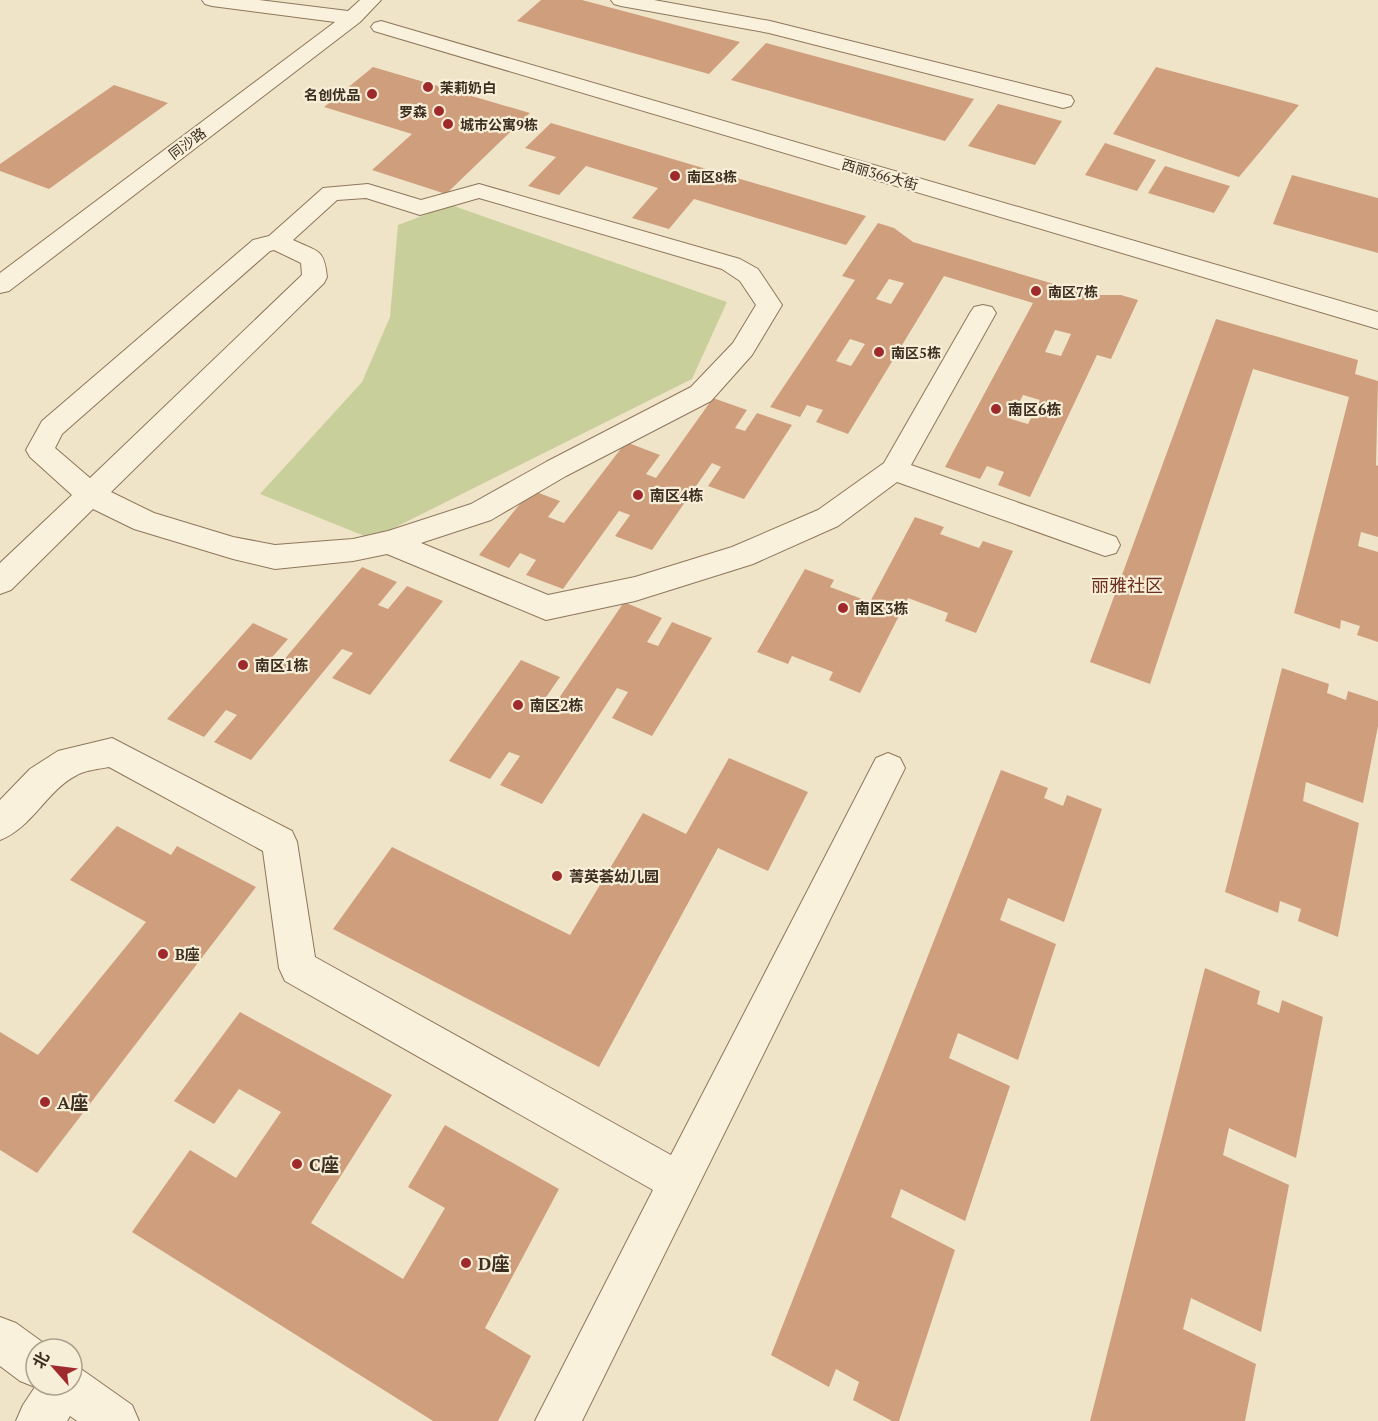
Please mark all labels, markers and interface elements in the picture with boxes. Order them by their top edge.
place label: 茉莉奶白 [440,78,496,97]
marker: 茉莉奶白 [421,80,435,94]
place label: 名创优品 [304,85,360,104]
marker: 名创优品 [365,87,379,101]
place label: 罗森 [399,102,427,121]
marker: 罗森 [432,104,446,118]
place label: 城市公寓9栋 [460,115,538,134]
marker: 城市公寓9栋 [441,117,455,131]
street label: 同沙路 [165,123,209,163]
street label: 西丽366大街 [840,154,920,194]
place label: 南区8栋 [687,167,737,186]
marker: 南区8栋 [668,169,682,183]
place label: 南区7栋 [1048,282,1098,301]
marker: 南区7栋 [1029,284,1043,298]
place label: 南区5栋 [891,343,941,362]
marker: 南区5栋 [872,345,886,359]
place label: 南区6栋 [1008,399,1061,419]
marker: 南区6栋 [989,402,1003,416]
place label: 南区4栋 [650,485,703,505]
marker: 南区4栋 [631,488,645,502]
district label: 丽雅社区 [1091,573,1163,597]
place label: 南区3栋 [855,598,908,618]
marker: 南区3栋 [836,601,850,615]
place label: 南区1栋 [255,655,308,675]
marker: 南区1栋 [236,658,250,672]
place label: 南区2栋 [530,695,583,715]
marker: 南区2栋 [511,698,525,712]
place label: 菁英荟幼儿园 [569,866,659,886]
marker: 菁英荟幼儿园 [550,869,564,883]
place label: B座 [175,944,200,964]
marker: B座 [156,947,170,961]
place label: A座 [57,1090,88,1114]
marker: A座 [38,1095,52,1109]
place label: C座 [309,1152,339,1176]
marker: C座 [290,1157,304,1171]
place label: D座 [478,1251,509,1275]
marker: D座 [459,1256,473,1270]
north arrow [24,1337,84,1397]
text: 北 [27,1348,54,1372]

